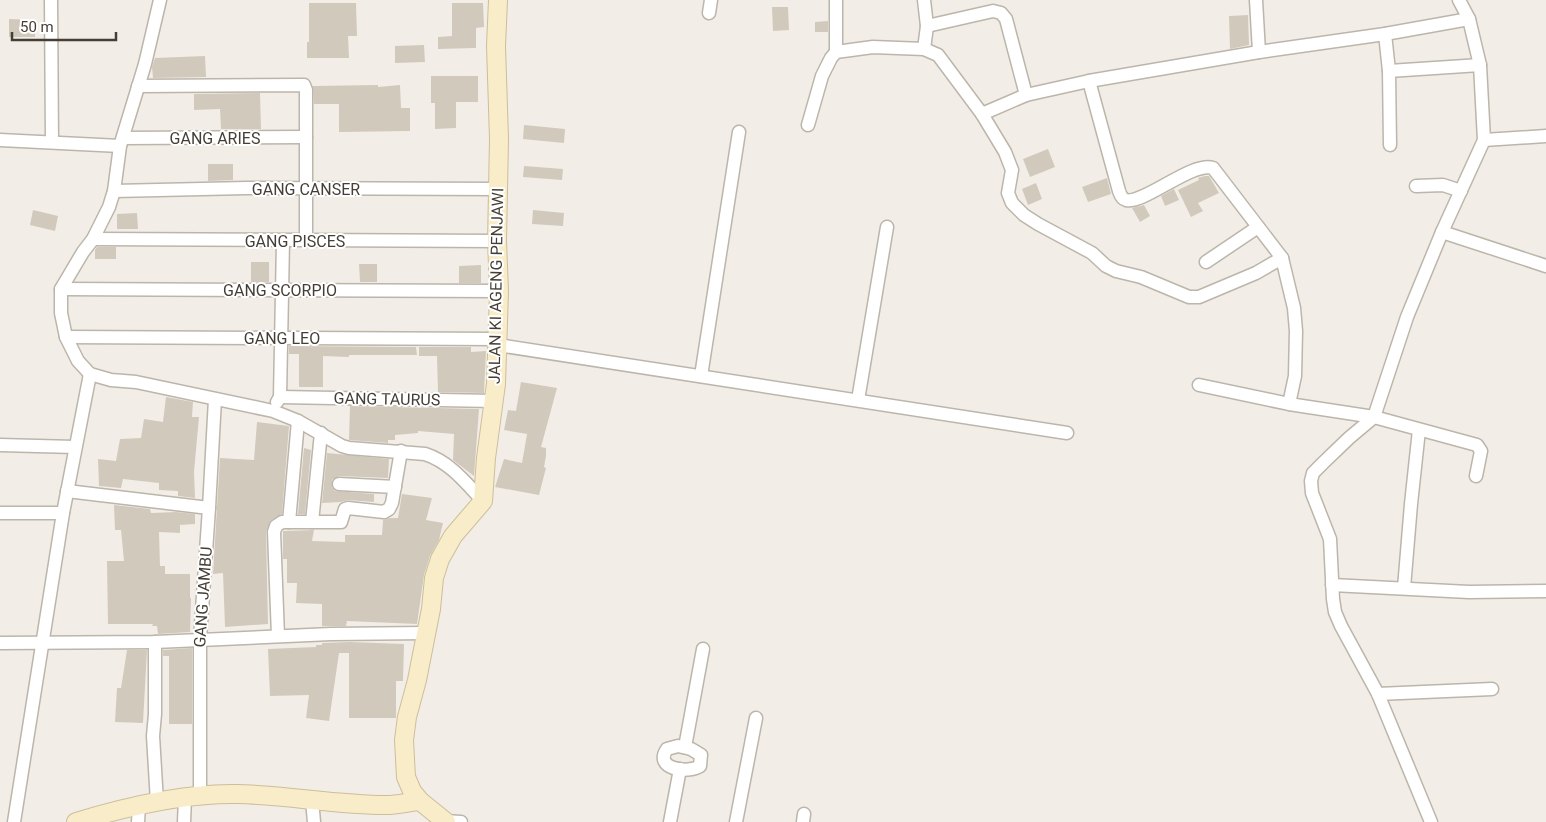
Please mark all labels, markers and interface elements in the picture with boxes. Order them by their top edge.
scale bar [12,10,116,42]
text: 50 m [20,18,54,36]
street label: GANG ARIES [170,129,260,148]
street label: GANG CANSER [252,180,360,199]
street label: JALAN KI AGENG PENJAWI [485,188,507,384]
street label: GANG PISCES [245,232,345,251]
street label: GANG SCORPIO [223,281,337,300]
street label: GANG LEO [244,329,320,348]
street label: GANG TAURUS [334,389,440,409]
street label: GANG JAMBU [190,546,216,648]

